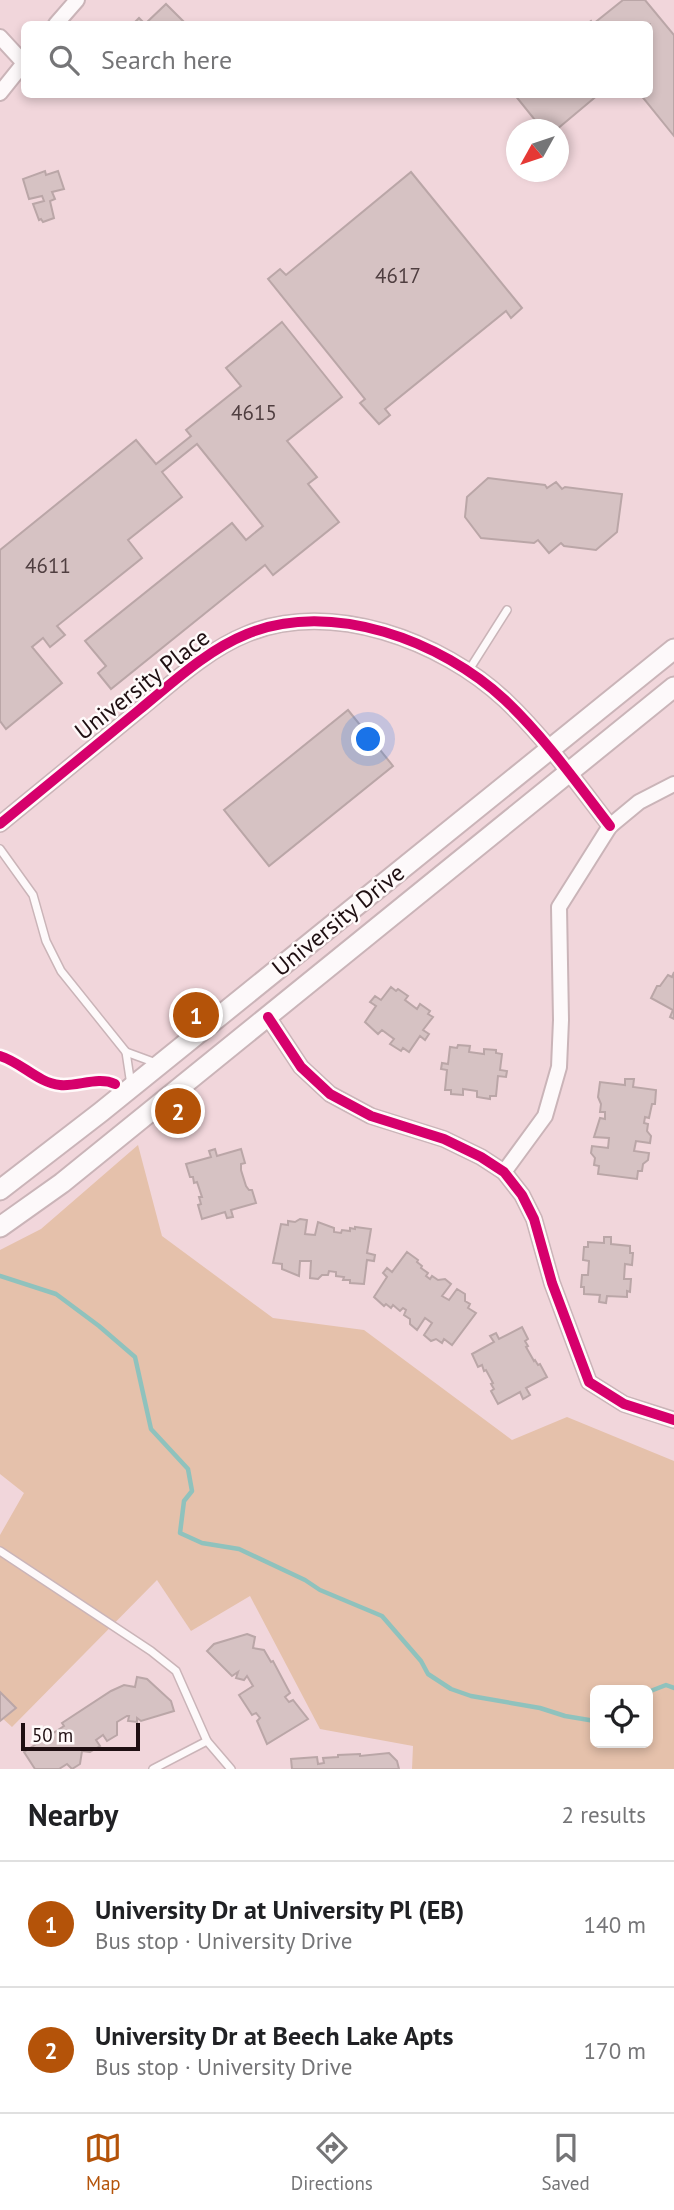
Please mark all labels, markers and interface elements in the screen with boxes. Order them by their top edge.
search box [21,21,653,98]
icon: search [45,41,83,79]
text: Search here [101,43,232,76]
north arrow [506,119,569,182]
house number: 4617 [375,262,421,289]
house number: 4615 [231,399,277,426]
house number: 4611 [25,552,71,579]
street label: University Place [68,622,216,746]
your location [351,722,385,756]
street label: University Drive [265,857,411,983]
pin: 1 [173,989,219,1041]
pin: 2 [155,1085,201,1137]
map controls [590,1685,653,1748]
button: locate [590,1685,653,1748]
scale bar [21,1720,140,1752]
text: 50 m [32,1723,73,1747]
text: Nearby [28,1795,118,1834]
text: 2 results [562,1800,646,1829]
text: University Dr at University Pl (EB) [95,1893,464,1926]
text: 1 [44,1910,58,1939]
text: 140 m [584,1910,646,1939]
text: Bus stop · University Drive [95,1926,352,1955]
text: University Dr at Beech Lake Apts [95,2019,453,2052]
text: 2 [44,2036,58,2065]
text: 170 m [584,2036,646,2065]
text: Bus stop · University Drive [95,2052,352,2081]
tab: Map [84,2129,122,2195]
tab: Directions [291,2129,373,2195]
tab: Saved [541,2129,590,2195]

